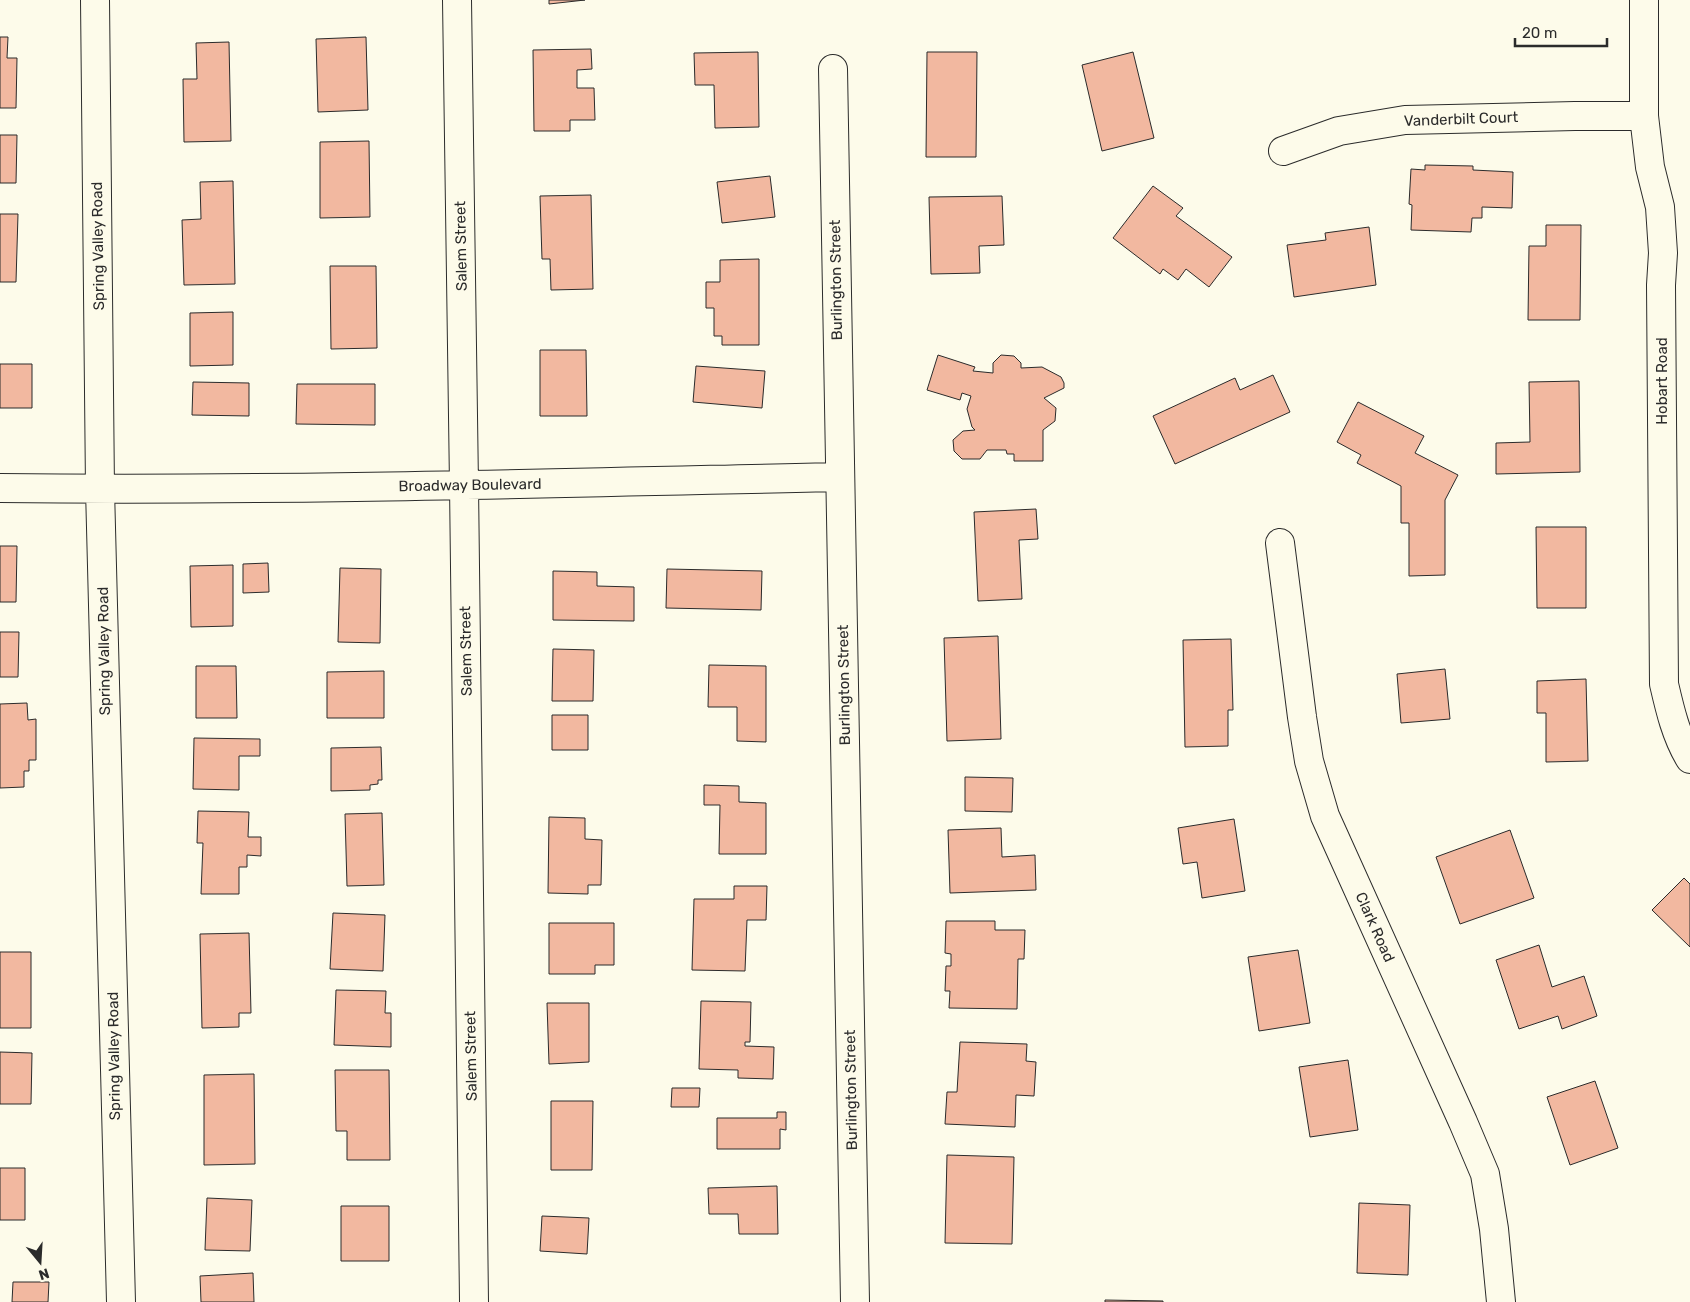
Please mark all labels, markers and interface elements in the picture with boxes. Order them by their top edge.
scale bar [1515,15,1608,47]
text: 20 m [1522,24,1557,42]
street label: Vanderbilt Court [1404,108,1519,130]
street label: Spring Valley Road [88,182,108,310]
street label: Salem Street [451,201,471,291]
street label: Burlington Street [826,219,846,340]
street label: Hobart Road [1653,337,1671,425]
street label: Broadway Boulevard [398,475,542,495]
street label: Spring Valley Road [94,587,114,715]
street label: Salem Street [456,606,476,696]
street label: Burlington Street [834,624,854,745]
street label: Clark Road [1352,889,1398,965]
street label: Spring Valley Road [104,992,124,1120]
street label: Salem Street [461,1011,481,1101]
street label: Burlington Street [841,1029,861,1150]
north arrow [15,1237,65,1287]
text: N [36,1264,51,1284]

